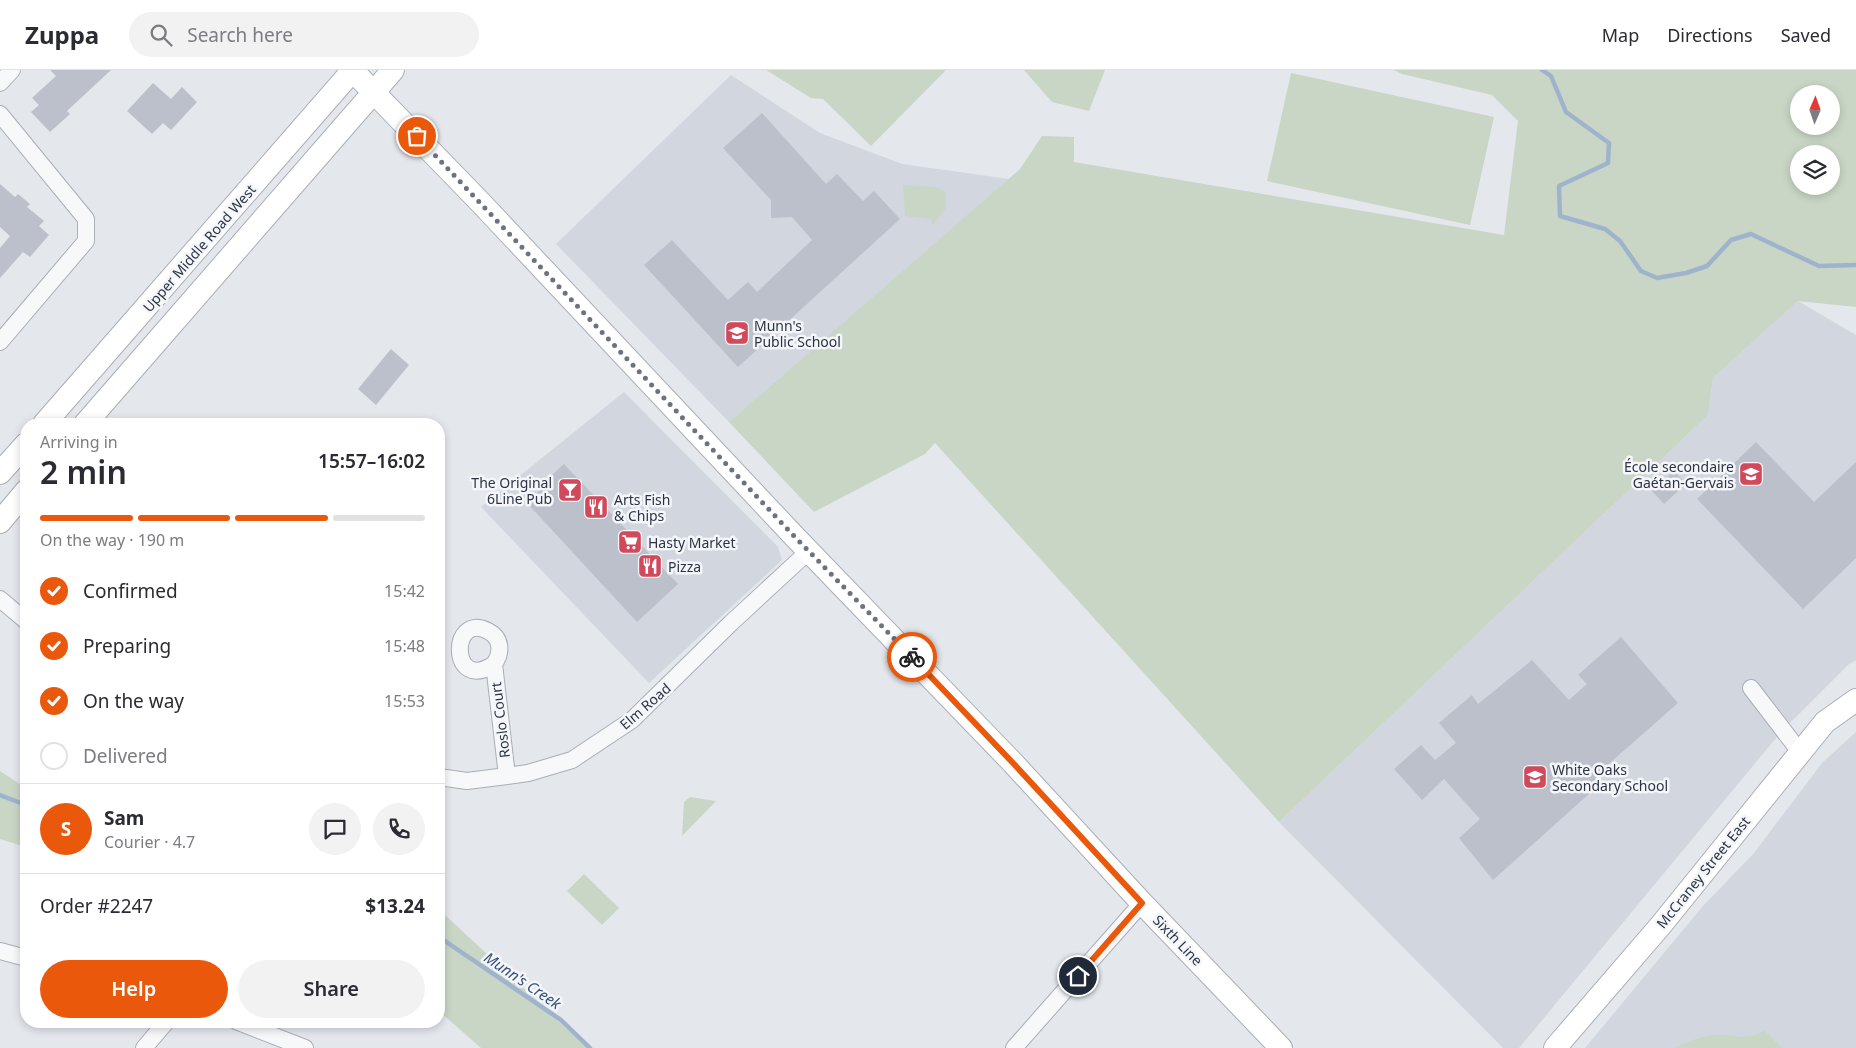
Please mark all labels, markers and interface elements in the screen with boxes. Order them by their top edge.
search box [129,12,479,57]
text: Zuppa [25,18,99,51]
icon: search [147,21,175,49]
text: Search here [187,22,293,48]
text: Map [1602,23,1639,47]
text: Directions [1667,23,1753,47]
text: Saved [1781,23,1831,47]
north arrow [1790,85,1840,135]
map controls [1790,85,1840,195]
pin [396,115,438,157]
icon: bag [403,122,431,150]
button: layers [1790,145,1840,195]
street label: Upper Middle Road West [138,180,260,316]
place label: Munn's Public School [754,316,841,351]
school or university icon: Munn's Public School [724,320,750,346]
text: Arriving in [40,431,118,453]
text: 15:57–16:02 [318,448,425,474]
text: 2 min [40,450,127,493]
place label: École secondaire Gaétan-Gervais [1624,457,1734,492]
school or university icon: École secondaire Gaétan-Gervais [1738,461,1764,487]
place label: The Original 6Line Pub [471,473,552,508]
bar icon: The Original 6Line Pub [557,477,583,503]
place label: Arts Fish & Chips [614,490,670,525]
restaurant icon: Arts Fish & Chips [583,494,609,520]
text: On the way · 190 m [40,529,184,551]
supermarket icon: Hasty Market [617,529,643,555]
place label: Hasty Market [648,533,736,552]
restaurant icon: Pizza [637,553,663,579]
place label: Pizza [668,557,701,576]
icon: check [40,577,68,605]
text: Confirmed [83,578,178,604]
text: 15:42 [384,580,425,602]
icon: check [40,632,68,660]
courier [887,632,937,682]
text: Preparing [83,633,171,659]
text: 15:48 [384,635,425,657]
icon: bike [898,643,926,671]
street label: Elm Road [615,679,675,733]
street label: Roslo Court [486,681,514,759]
icon: check [40,687,68,715]
text: On the way [83,688,184,714]
text: 15:53 [384,690,425,712]
text: Delivered [83,743,168,769]
place label: White Oaks Secondary School [1552,760,1668,795]
school or university icon: White Oaks Secondary School [1522,764,1548,790]
button: chat [309,803,361,855]
button: phone [373,803,425,855]
text: Sam [104,805,144,831]
street label: McCraney Street East [1652,812,1754,932]
text: S [61,816,71,842]
text: Courier · 4.7 [104,831,195,853]
text: Order #2247 [40,893,153,919]
text: $13.24 [365,893,425,919]
street label: Sixth Line [1149,911,1207,970]
water label: Munn's Creek [481,947,566,1013]
pin [1057,955,1099,997]
button: Help [40,960,228,1018]
button: Share [238,960,425,1018]
icon: home [1064,962,1092,990]

